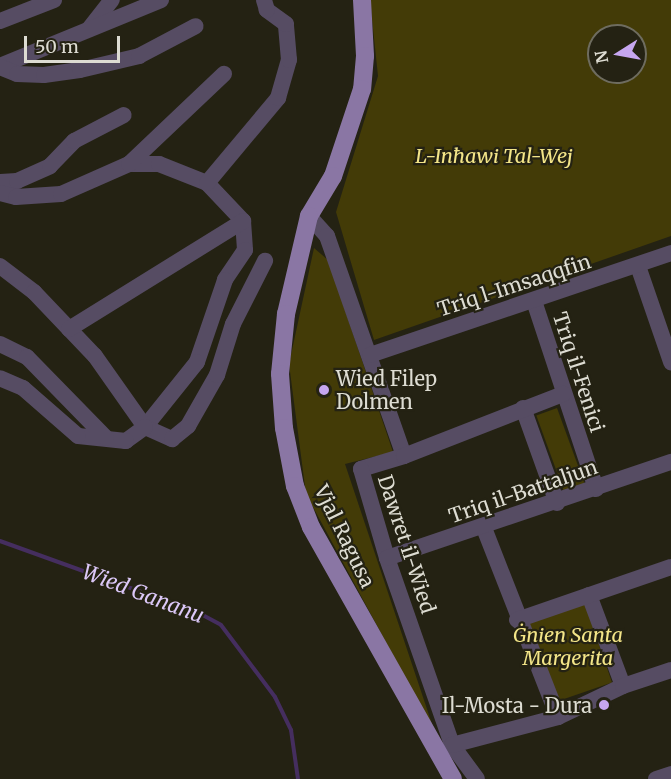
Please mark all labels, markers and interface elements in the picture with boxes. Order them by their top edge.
scale bar [27,24,123,62]
north arrow [587,24,647,84]
text: 50 m [35,35,79,58]
text: N [590,49,612,65]
park label: L-Inħawi Tal-Wej [415,143,573,167]
street label: Triq l-Imsaqqfin [434,249,594,321]
street label: Triq il-Fenici [548,309,610,435]
place label: Wied Filep Dolmen [336,366,437,413]
marker: Wied Filep Dolmen [317,383,331,397]
street label: Triq il-Battaljun [446,454,600,528]
street label: Dawret il-Wied [373,472,441,616]
street label: Vjal Ragusa [310,481,380,591]
water label: Wied Gananu [78,559,208,629]
park label: Ġnien Santa Margerita [513,622,623,669]
place label: Il-Mosta - Dura [442,693,592,717]
marker: Il-Mosta - Dura [597,698,611,712]

